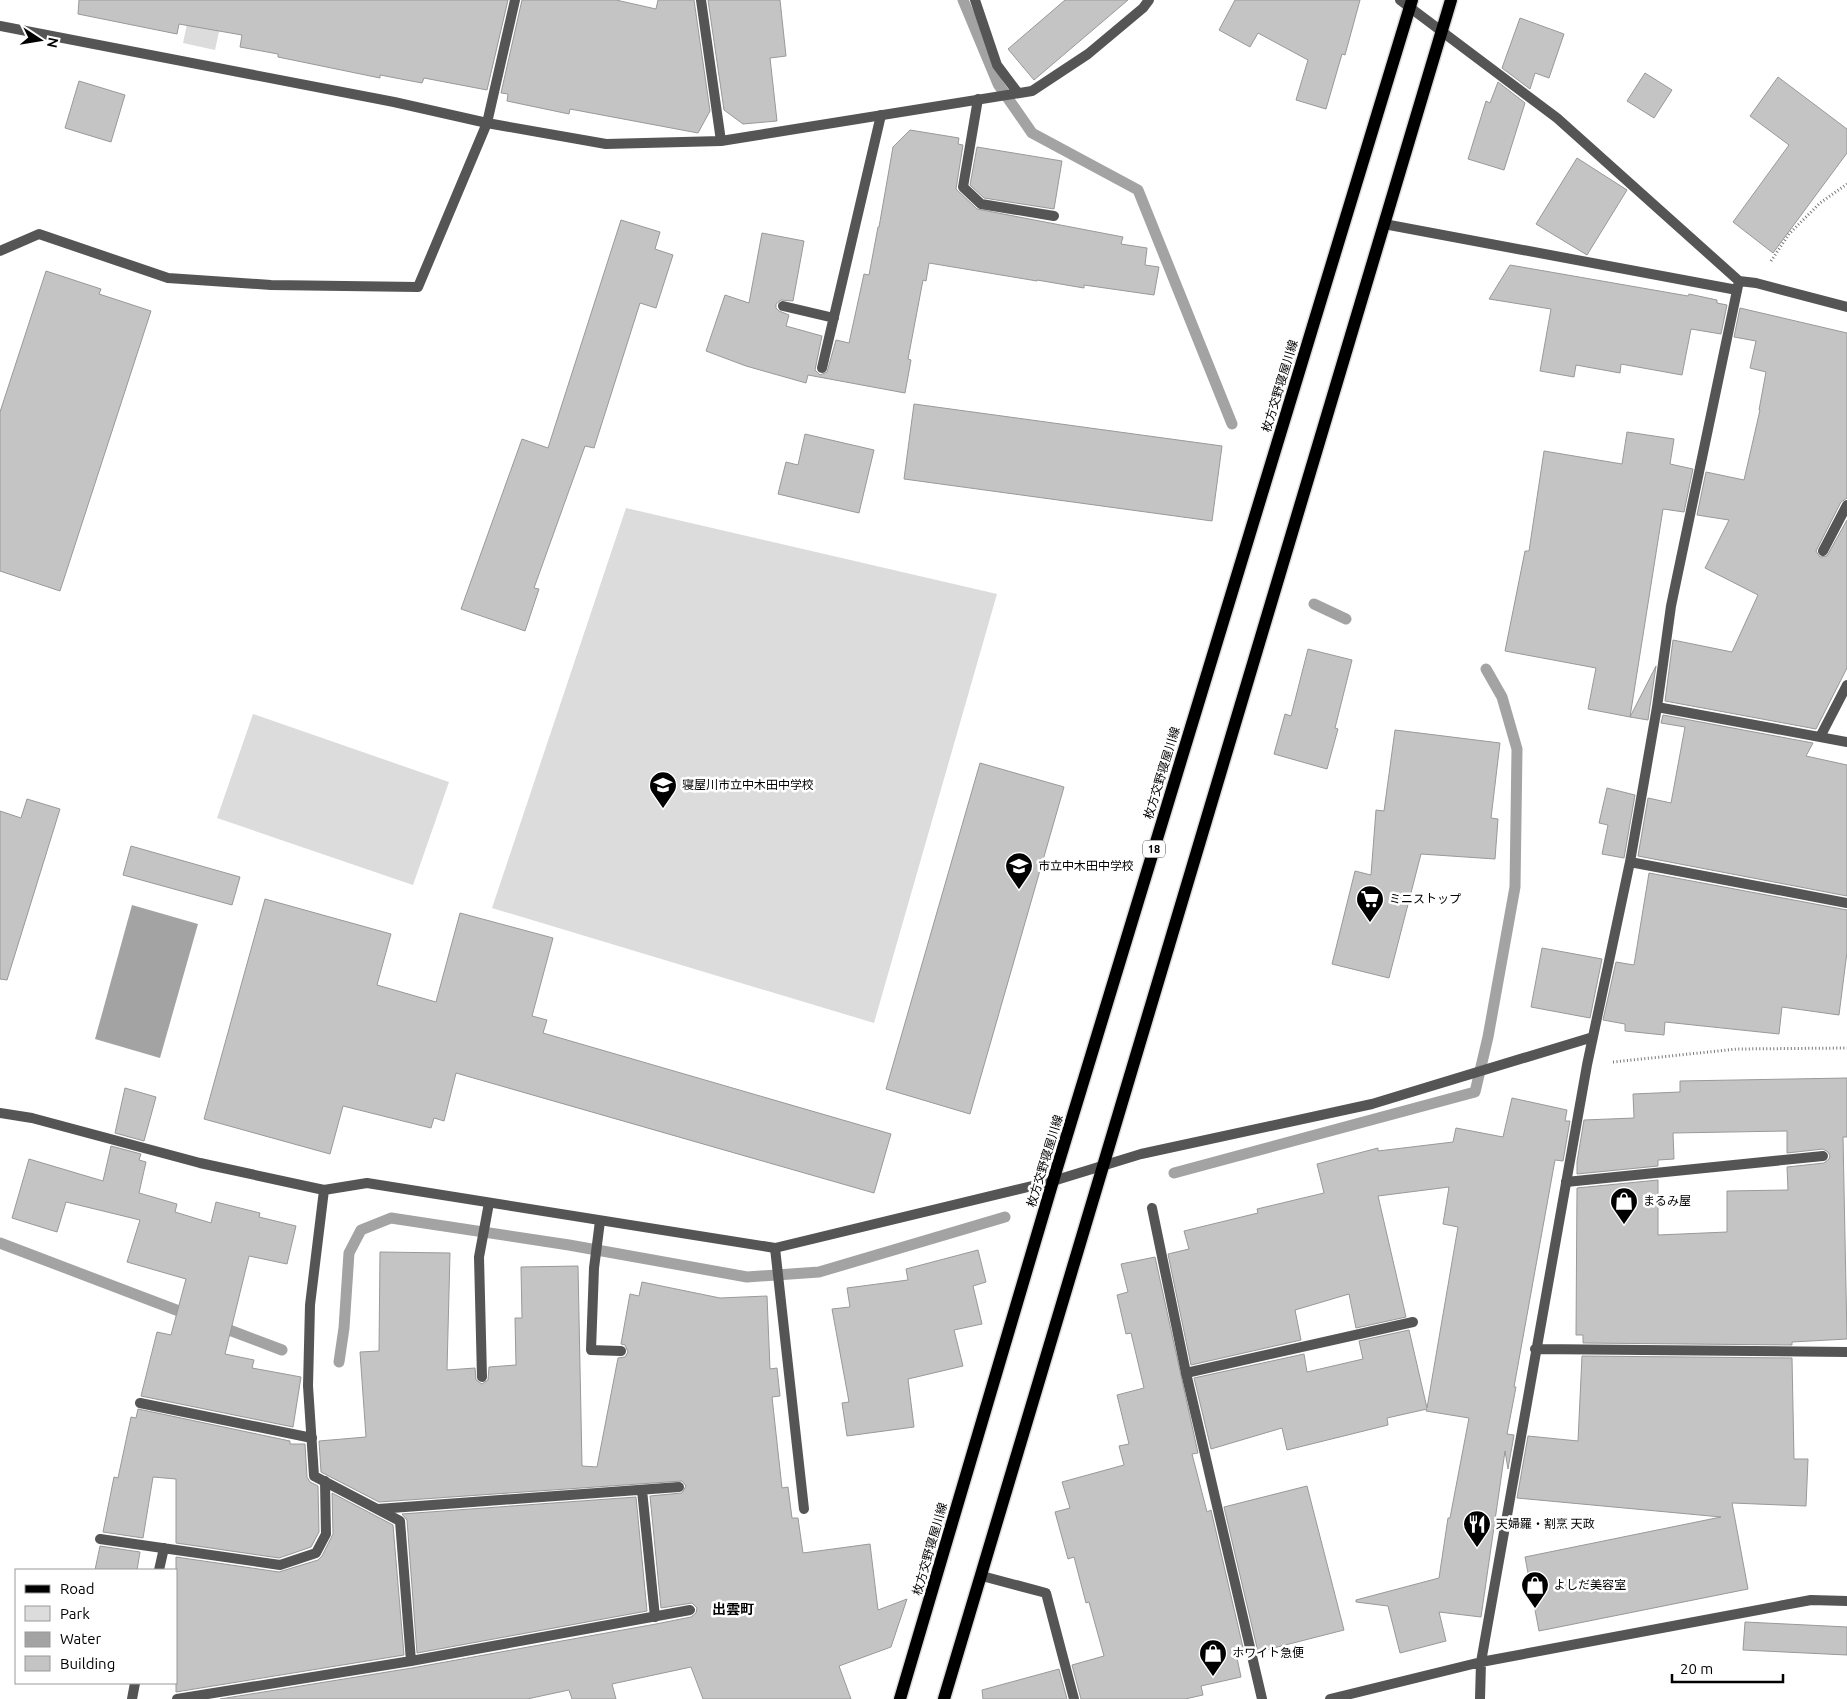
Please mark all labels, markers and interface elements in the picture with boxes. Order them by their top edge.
north arrow [15,15,65,65]
text: N [44,36,62,49]
street label: 枚方交野寝屋川線 [1259,338,1300,434]
street label: 枚方交野寝屋川線 [1141,725,1182,821]
school or university icon: 寝屋川市立中木田中学校 [648,770,678,809]
place label: 寝屋川市立中木田中学校 [682,778,814,791]
road number: 18 [1143,841,1165,858]
school or university icon: 市立中木田中学校 [1004,851,1034,890]
place label: 市立中木田中学校 [1038,859,1134,872]
supermarket icon: ミニストップ [1355,884,1385,923]
place label: ミニストップ [1389,892,1461,905]
street label: 枚方交野寝屋川線 [1024,1113,1065,1209]
shop icon: まるみ屋 [1609,1186,1639,1225]
place label: まるみ屋 [1643,1194,1691,1207]
street label: 枚方交野寝屋川線 [910,1501,949,1597]
restaurant icon: 天婦羅・割烹 天政 [1462,1509,1492,1548]
place label: 天婦羅・割烹 天政 [1496,1517,1595,1530]
legend [15,1569,178,1684]
shop icon: よしだ美容室 [1520,1570,1550,1609]
place label: よしだ美容室 [1554,1578,1626,1591]
text: Road [60,1580,95,1597]
district label: 出雲町 [712,1601,754,1617]
text: Park [60,1605,90,1622]
text: Water [60,1630,101,1647]
shop icon: ホワイト急便 [1198,1638,1228,1677]
place label: ホワイト急便 [1232,1646,1304,1659]
scale bar [1672,1652,1783,1684]
text: Building [60,1655,115,1672]
text: 20 m [1680,1660,1713,1677]

